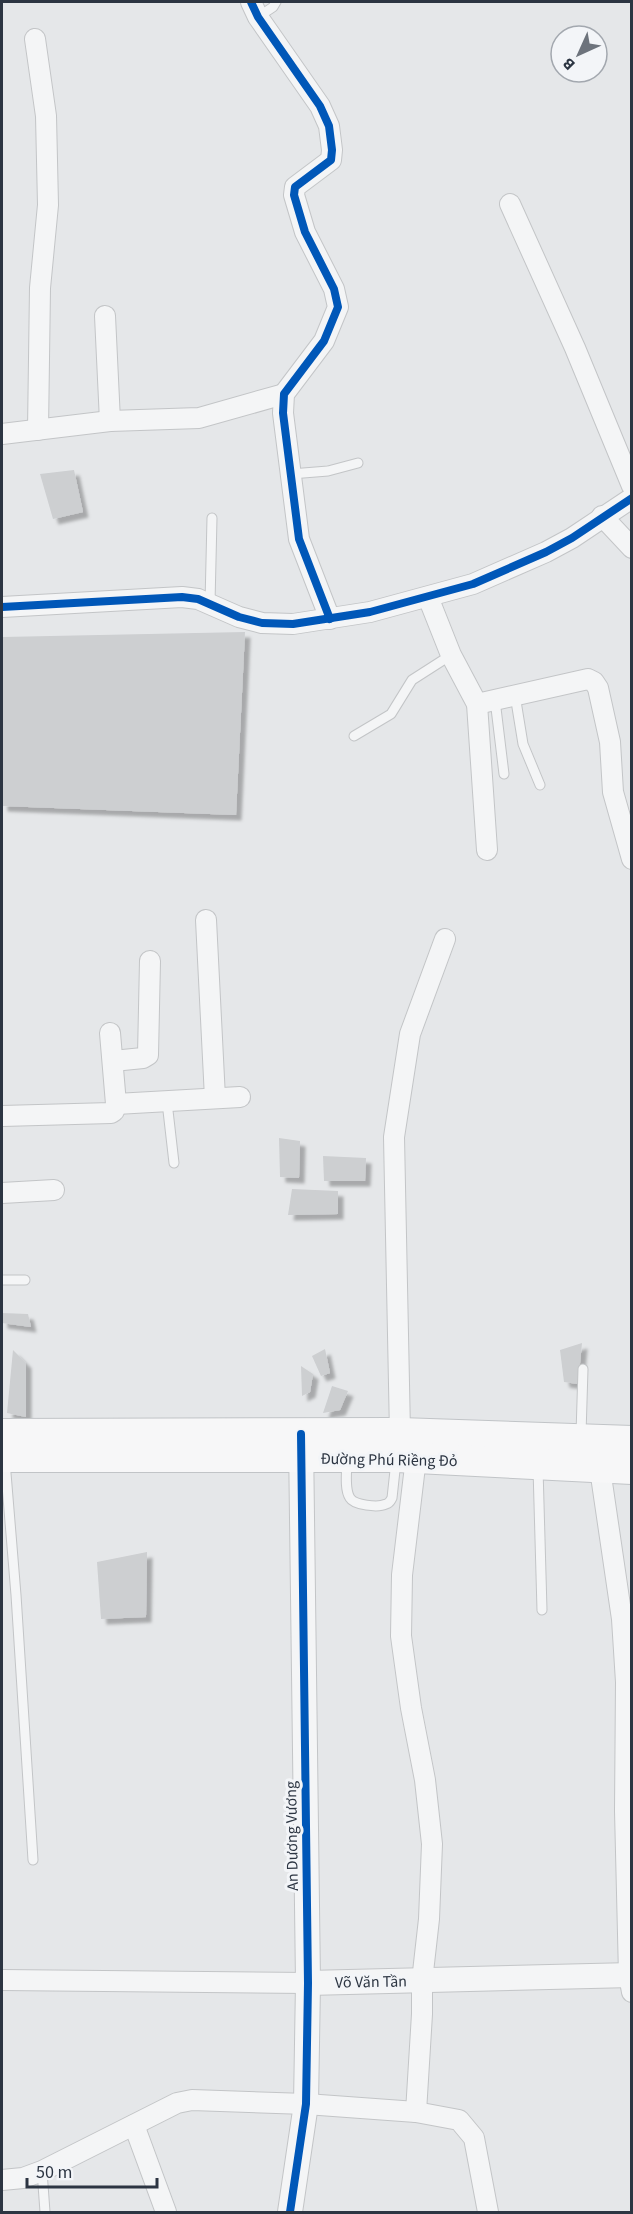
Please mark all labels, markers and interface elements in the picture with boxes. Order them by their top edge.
north arrow [549,24,609,84]
text: B [558,52,580,75]
street label: Đường Phú Riềng Đỏ [320,1448,458,1472]
street label: An Dương Vương [280,1781,304,1891]
street label: Võ Văn Tần [335,1970,407,1994]
scale bar [27,2151,158,2189]
text: 50 m [36,2160,72,2185]

